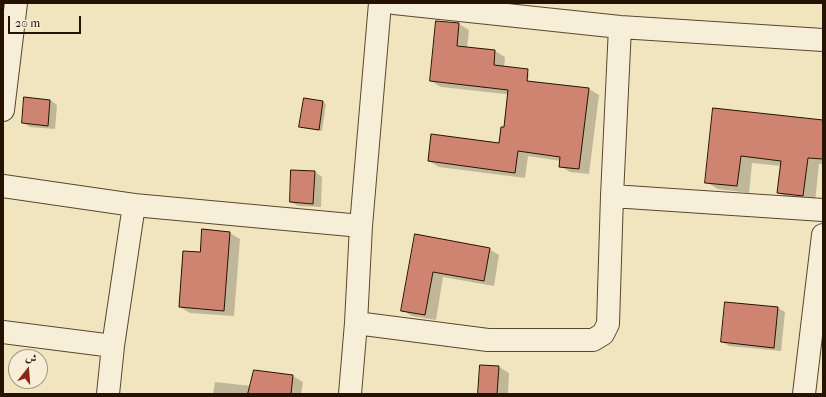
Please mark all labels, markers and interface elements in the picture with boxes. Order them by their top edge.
scale bar [10,8,83,34]
text: 20 m [15,16,40,30]
north arrow [8,349,48,389]
text: ش [24,350,38,366]

